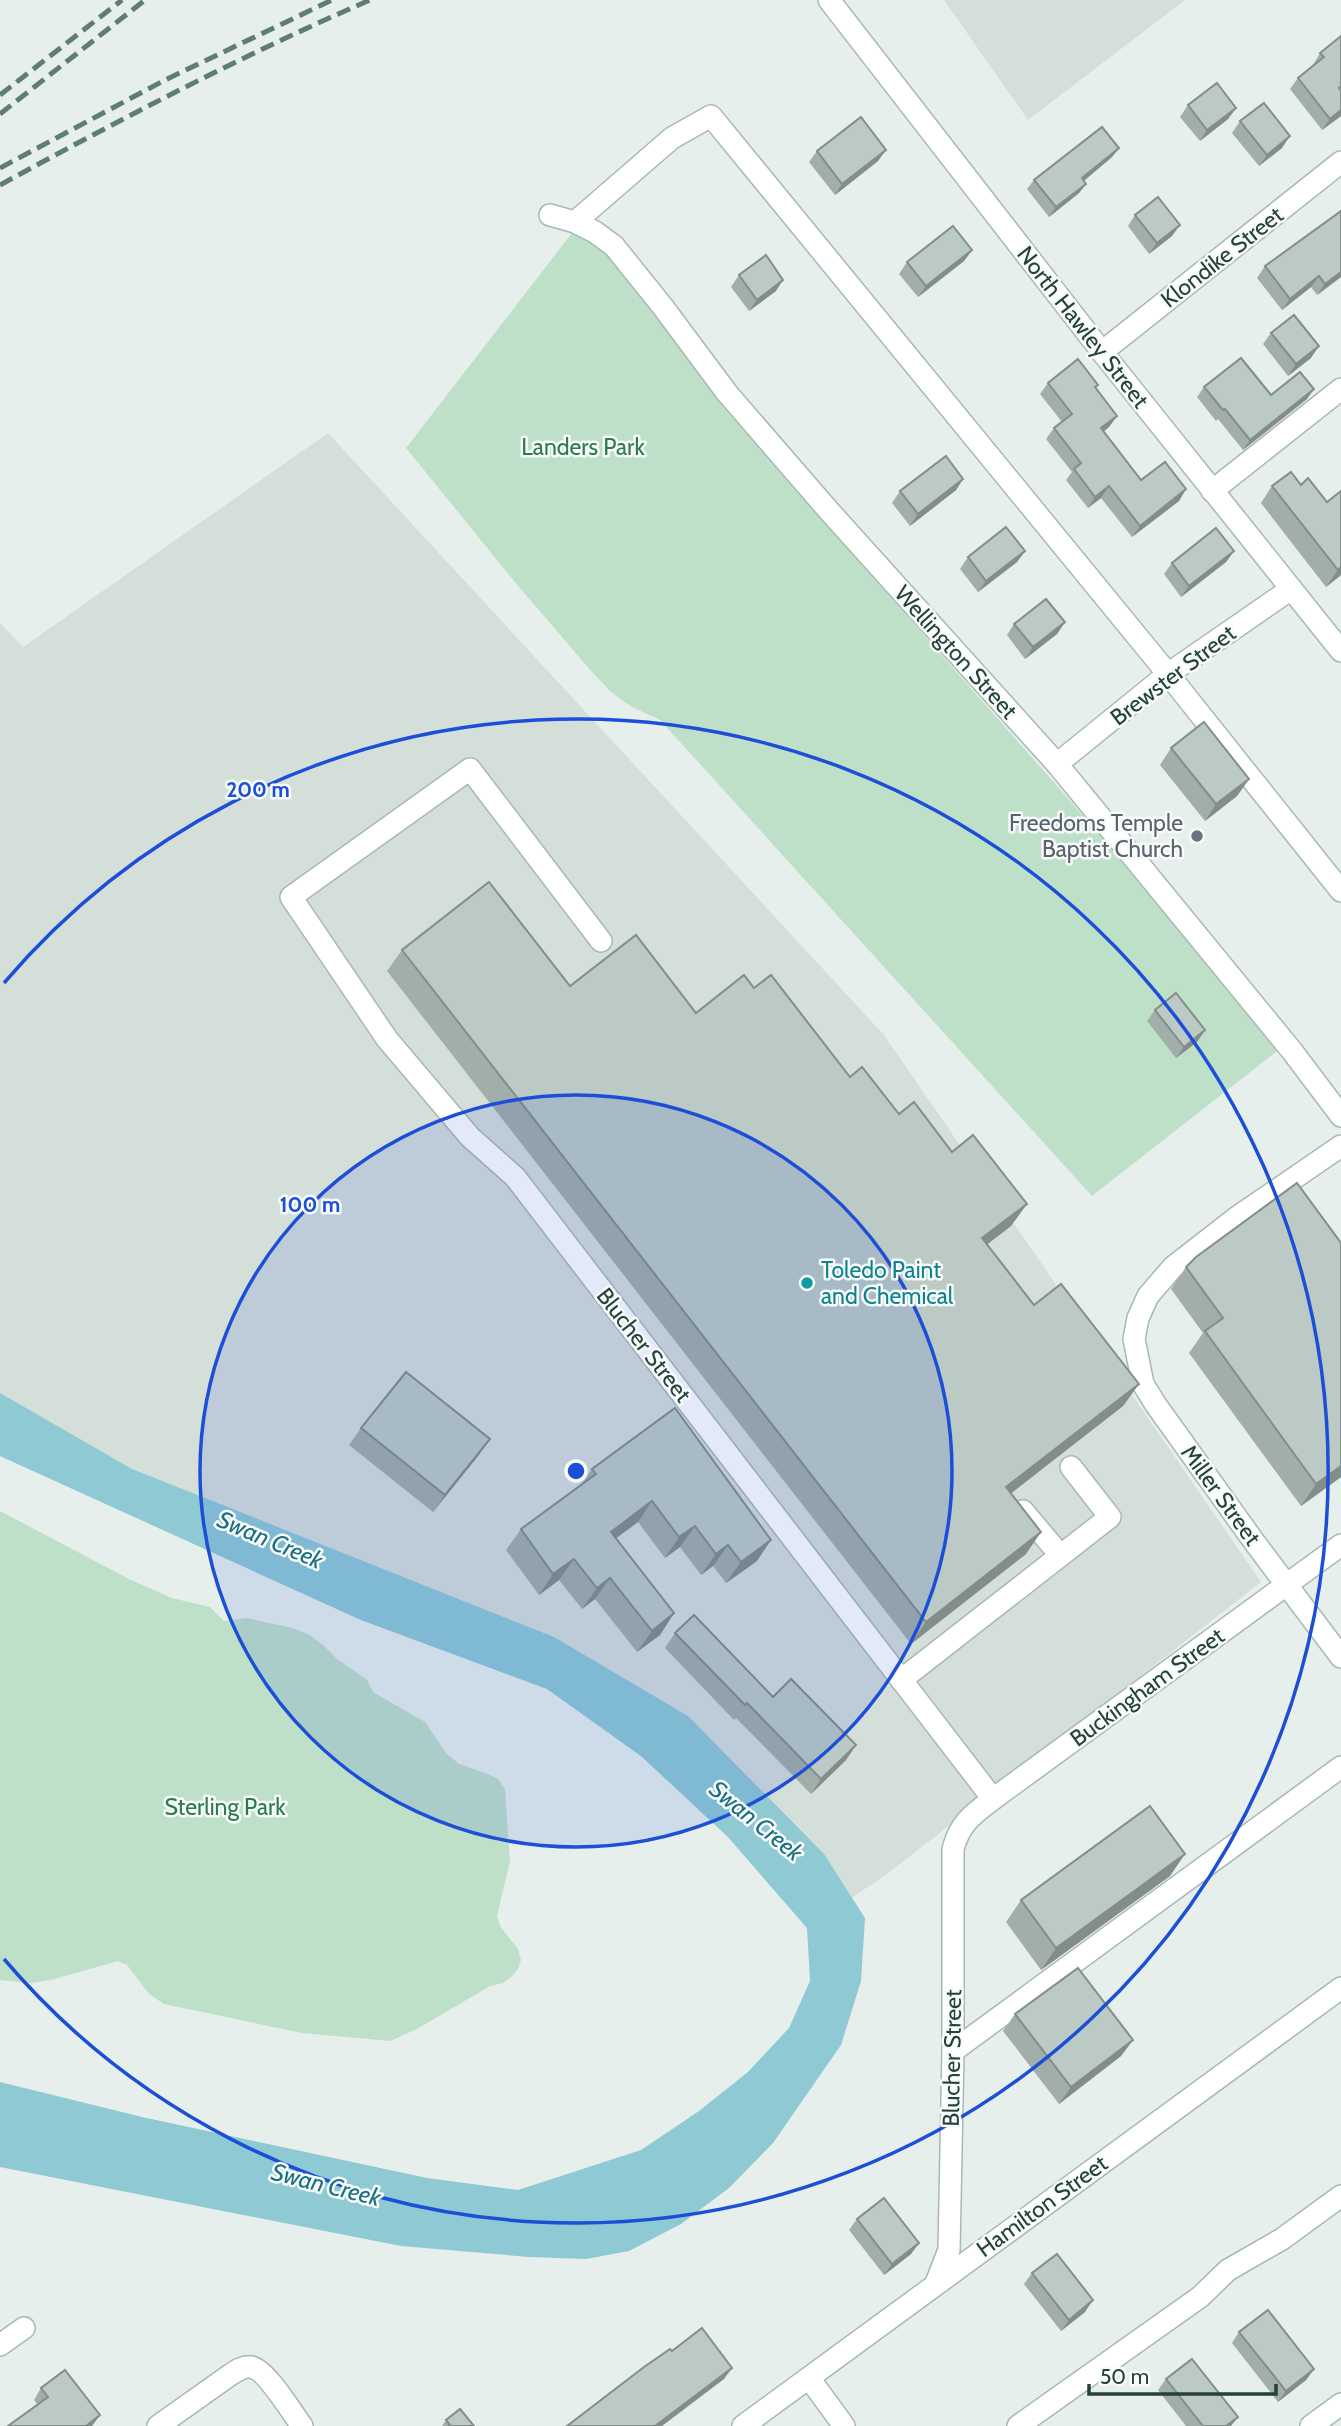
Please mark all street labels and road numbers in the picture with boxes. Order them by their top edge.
street label: Klondike Street [1155,200,1289,313]
street label: North Hawley Street [1011,241,1155,414]
street label: Wellington Street [889,579,1023,725]
street label: Brewster Street [1105,619,1241,731]
street label: Blucher Street [591,1282,697,1408]
street label: Miller Street [1175,1439,1267,1551]
street label: Buckingham Street [1065,1622,1230,1752]
street label: Blucher Street [937,1989,967,2127]
street label: Hamilton Street [971,2149,1113,2263]

